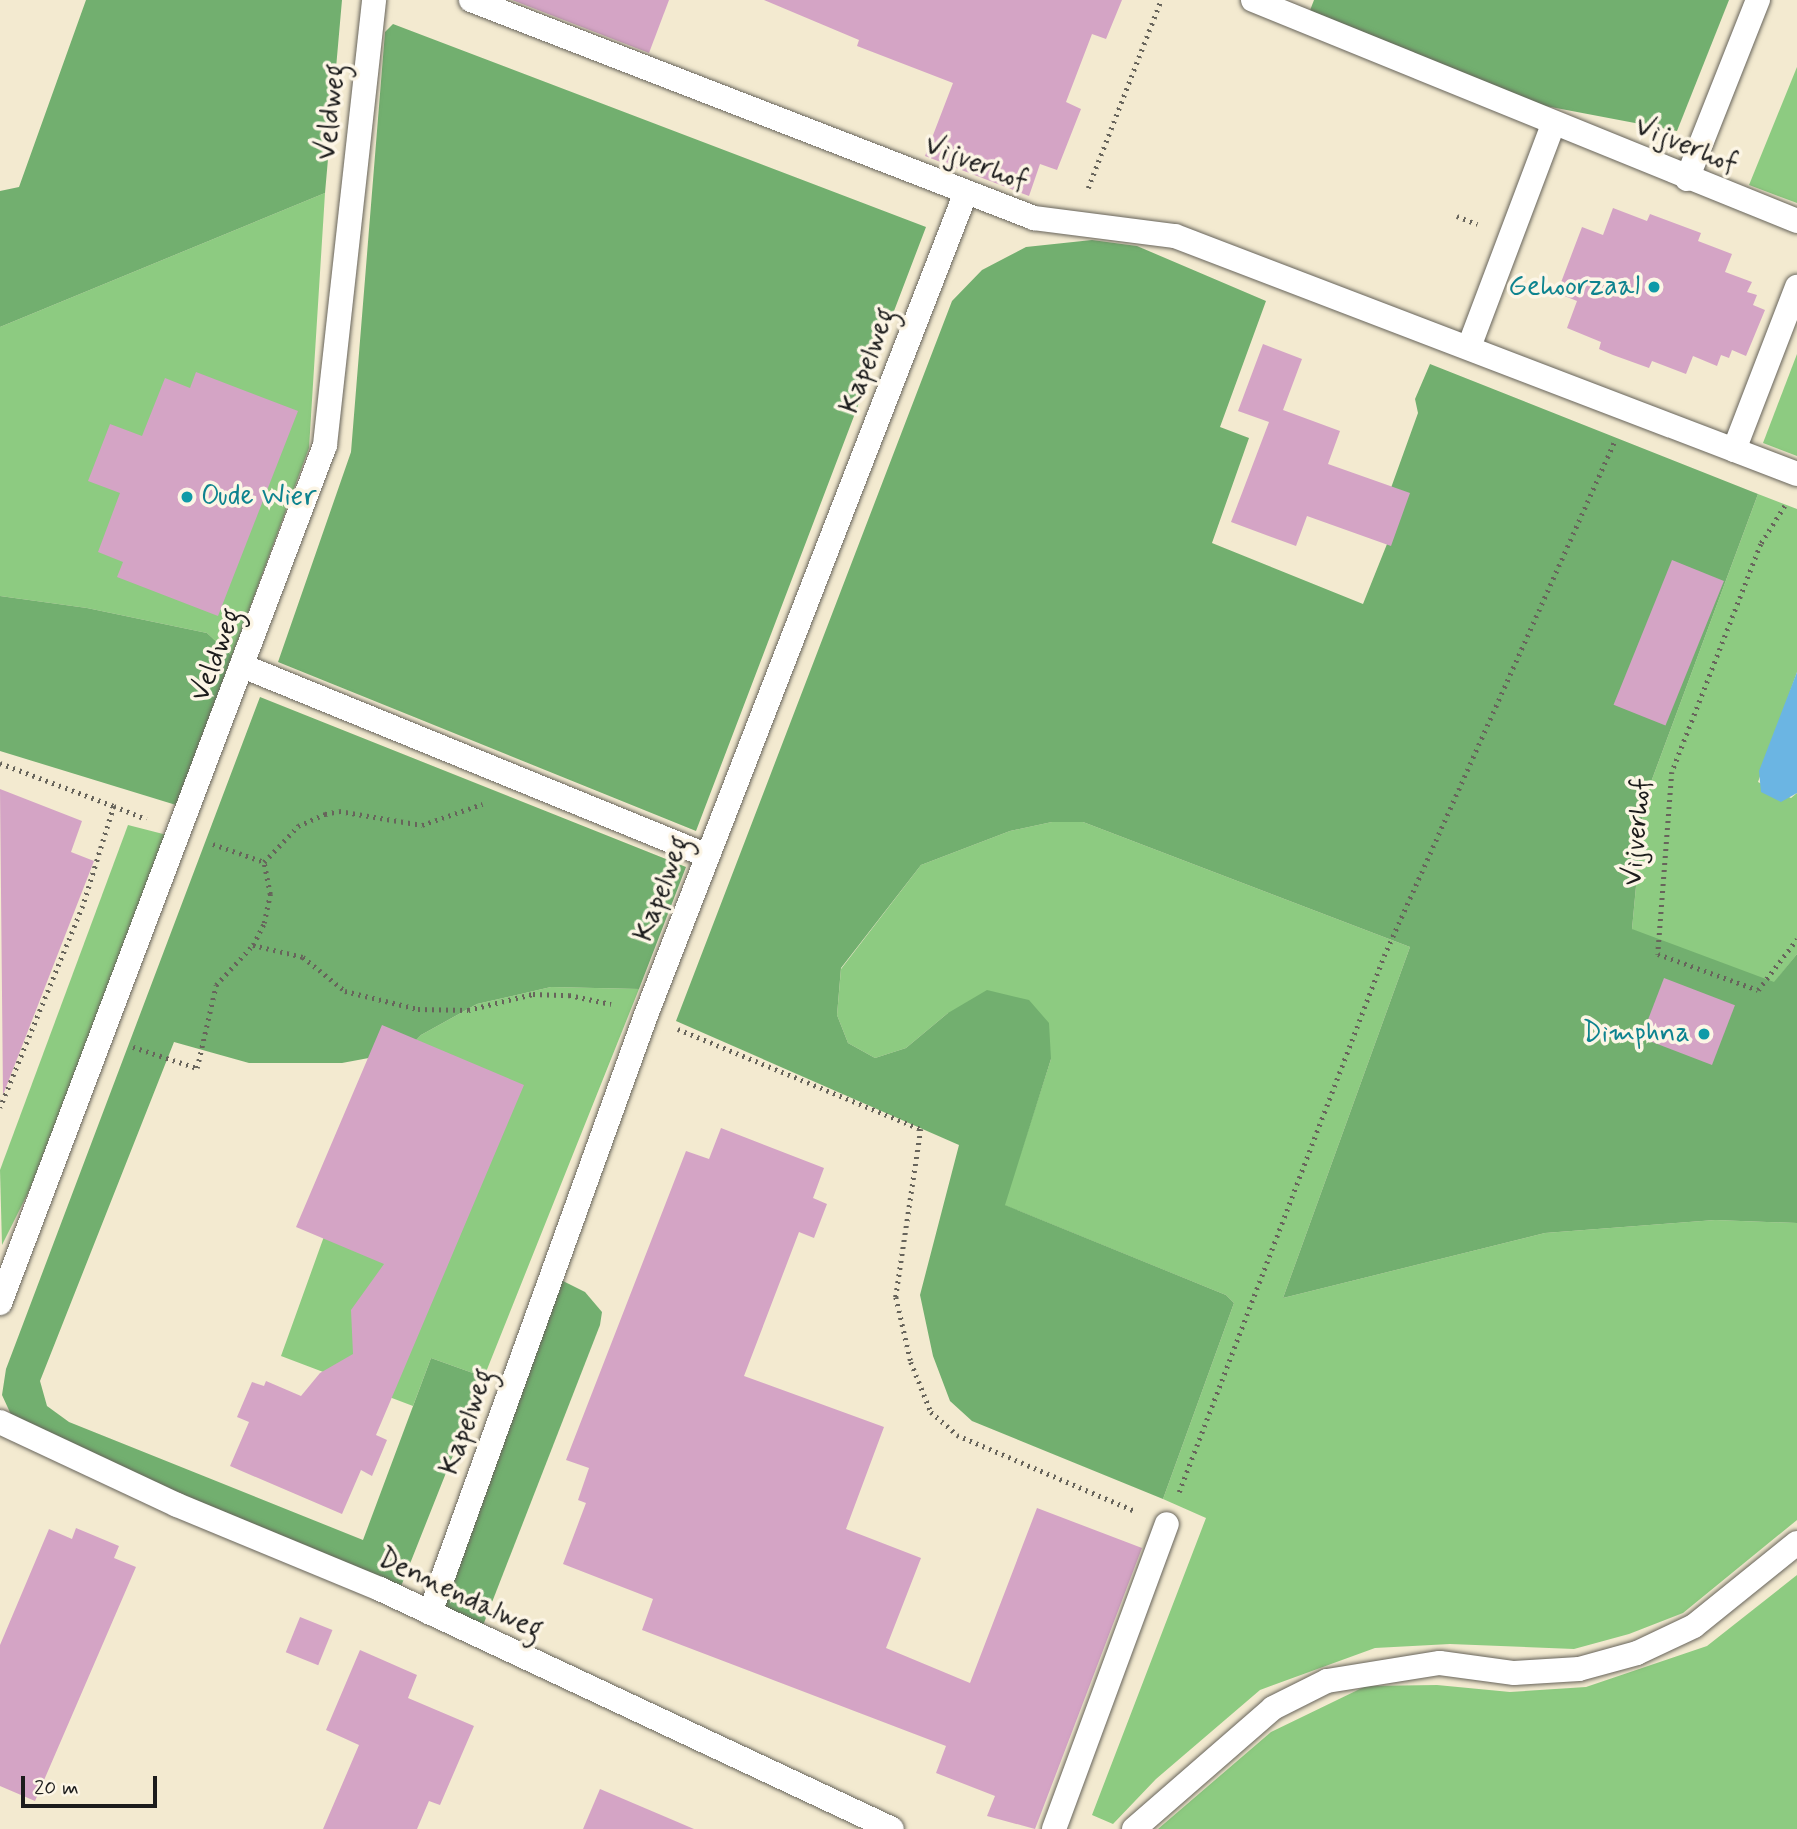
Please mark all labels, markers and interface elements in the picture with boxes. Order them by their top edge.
street label: Veldweg [310,62,354,162]
street label: Vijverhof [1630,110,1742,182]
street label: Vijverhof [919,129,1033,199]
place label: Gehoorzaal [1508,270,1640,304]
marker: Gehoorzaal [1646,279,1662,295]
street label: Kapelweg [834,303,904,419]
place label: Oude Wier [201,480,317,514]
marker: Oude Wier [179,489,195,505]
street label: Veldweg [184,604,250,706]
street label: Vijverhof [1617,777,1659,887]
street label: Kapelweg [628,831,698,947]
place label: Dimphna [1583,1017,1690,1051]
marker: Dimphna [1696,1026,1712,1042]
street label: Kapelweg [433,1364,503,1480]
street label: Dennendalweg [372,1542,548,1648]
scale bar [24,1762,161,1806]
text: 20 m [34,1774,79,1802]

